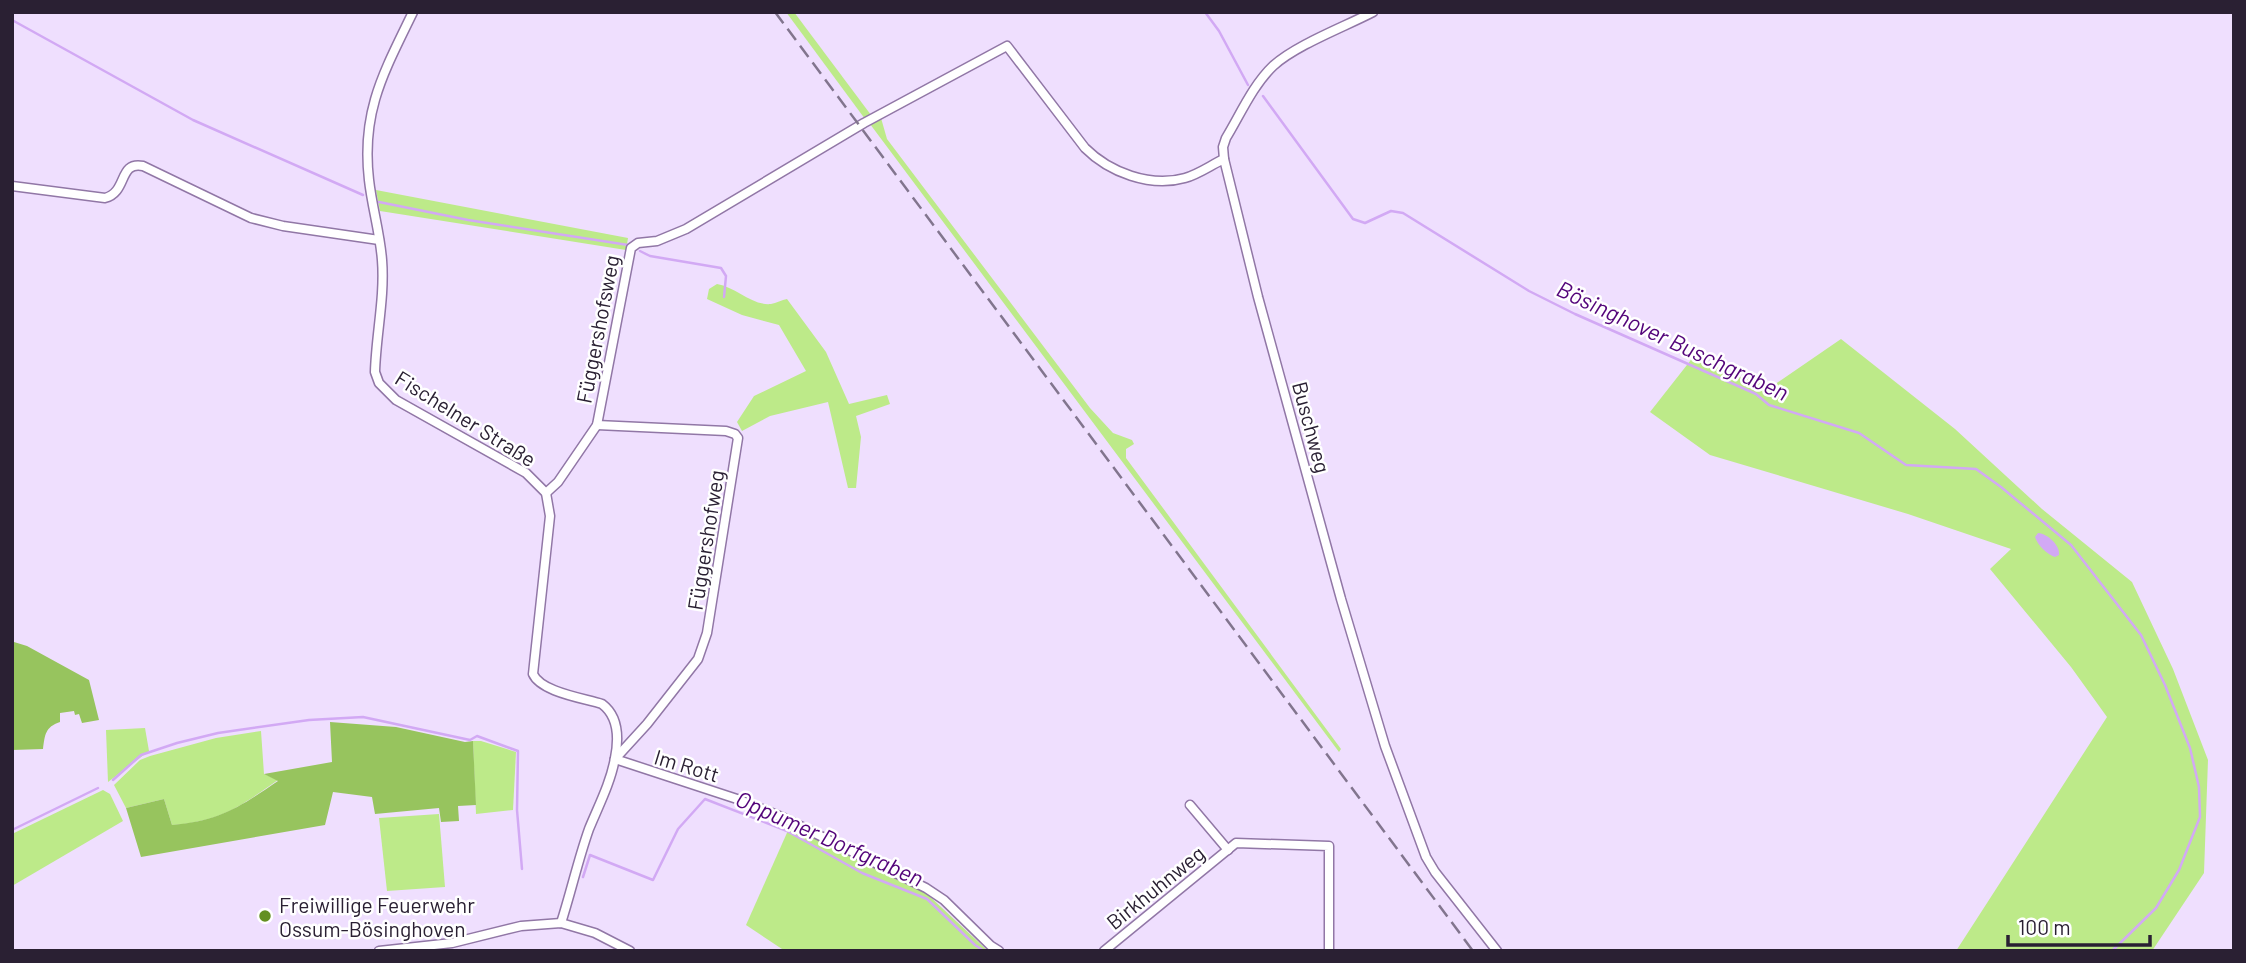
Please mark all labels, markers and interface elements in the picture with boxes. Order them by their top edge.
street label: Függershofsweg [570,253,624,405]
water label: Bösinghover Buschgraben [1553,274,1793,406]
street label: Fischelner Straße [391,365,541,471]
street label: Buschweg [1288,379,1336,475]
street label: Függershofweg [682,468,728,612]
street label: Im Rott [652,743,722,787]
water label: Oppumer Dorfgraben [732,784,928,892]
street label: Birkhuhnweg [1101,840,1209,934]
place label: Freiwillige Feuerwehr Ossum-Bösinghoven [279,892,475,941]
scale bar [2008,904,2150,948]
marker: Freiwillige Feuerwehr Ossum-Bösinghoven [257,908,273,924]
text: 100 m [2018,914,2071,939]

